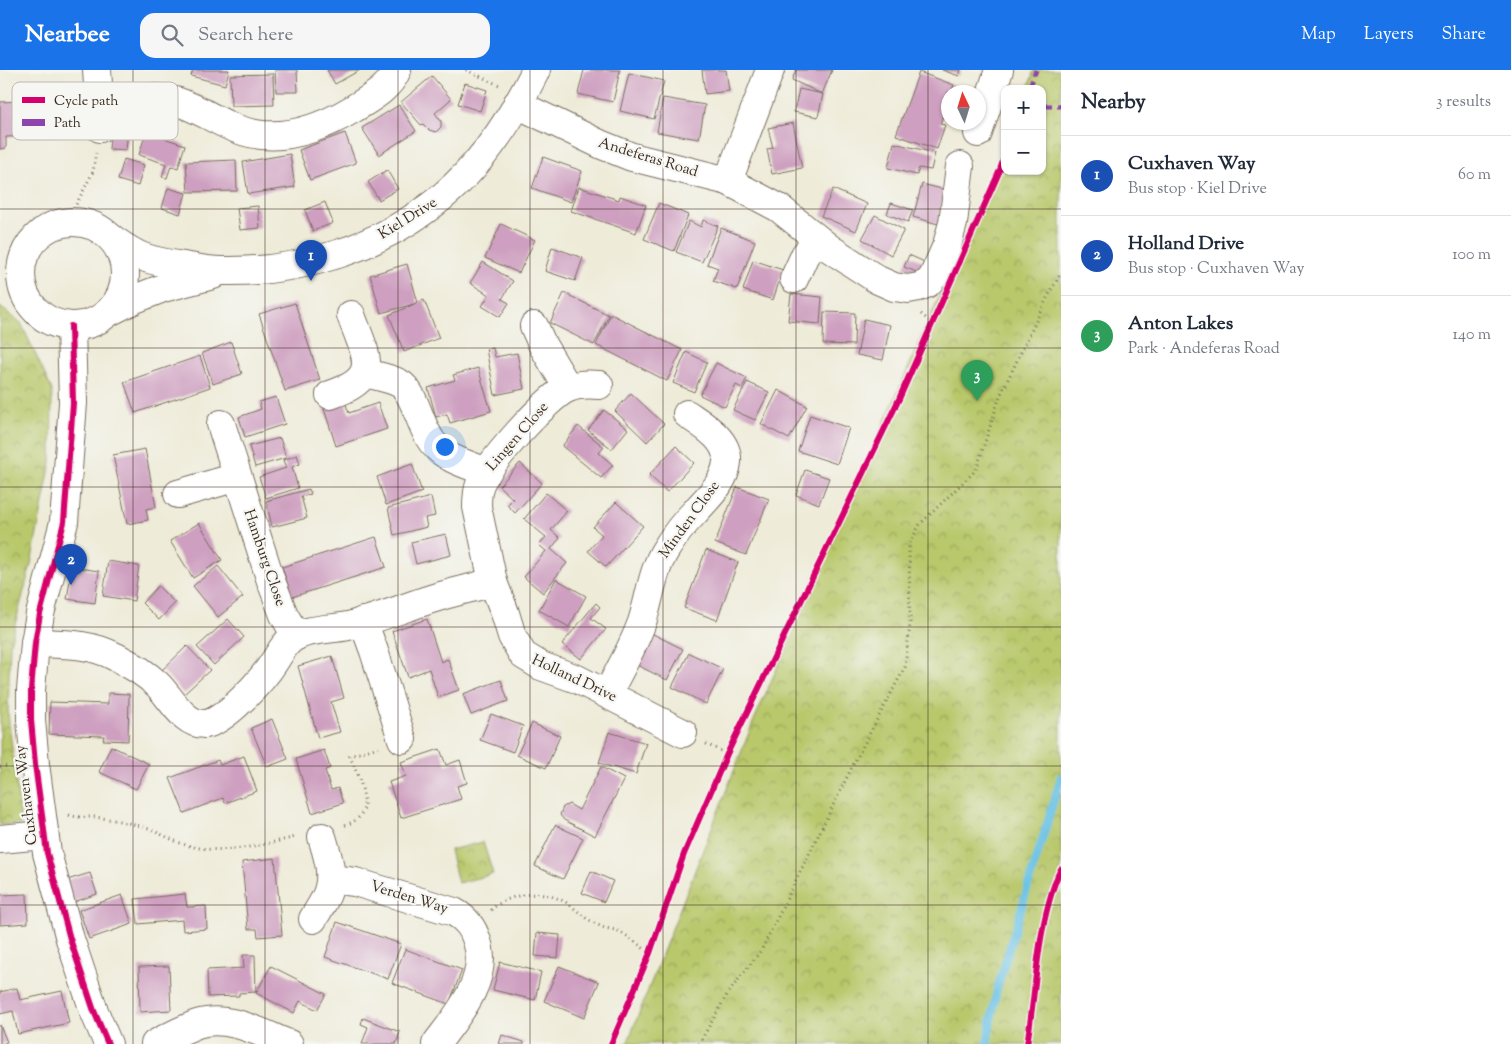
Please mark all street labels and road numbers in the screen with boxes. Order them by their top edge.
street label: Andeferas Road [595,133,701,183]
street label: Kiel Drive [375,193,441,245]
street label: Lingen Close [482,398,554,476]
street label: Minden Close [655,477,725,563]
street label: Hamburg Close [238,507,290,609]
street label: Holland Drive [528,650,620,708]
street label: Cuxhaven Way [10,743,44,846]
street label: Verden Way [367,876,451,920]

